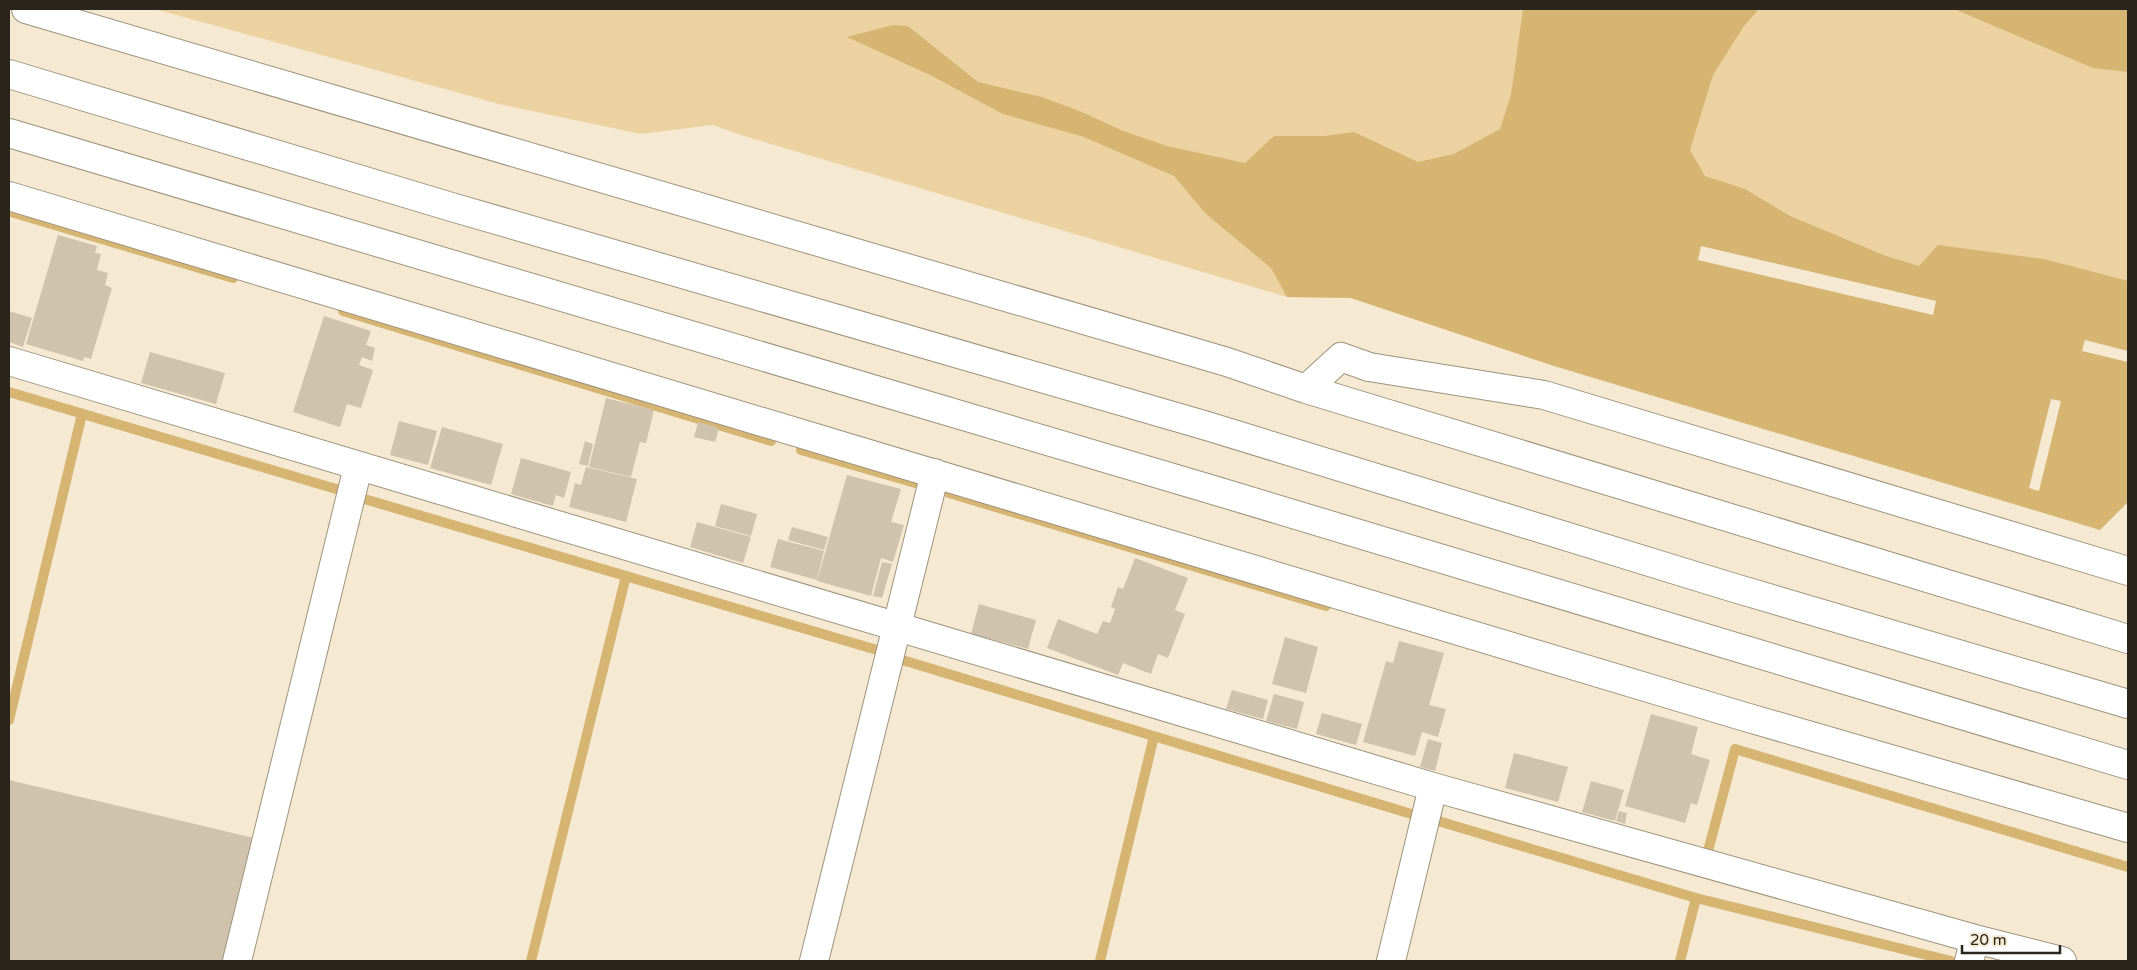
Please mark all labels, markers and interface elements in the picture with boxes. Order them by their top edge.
scale bar [1962,922,2060,954]
text: 20 m [1970,931,2007,949]

